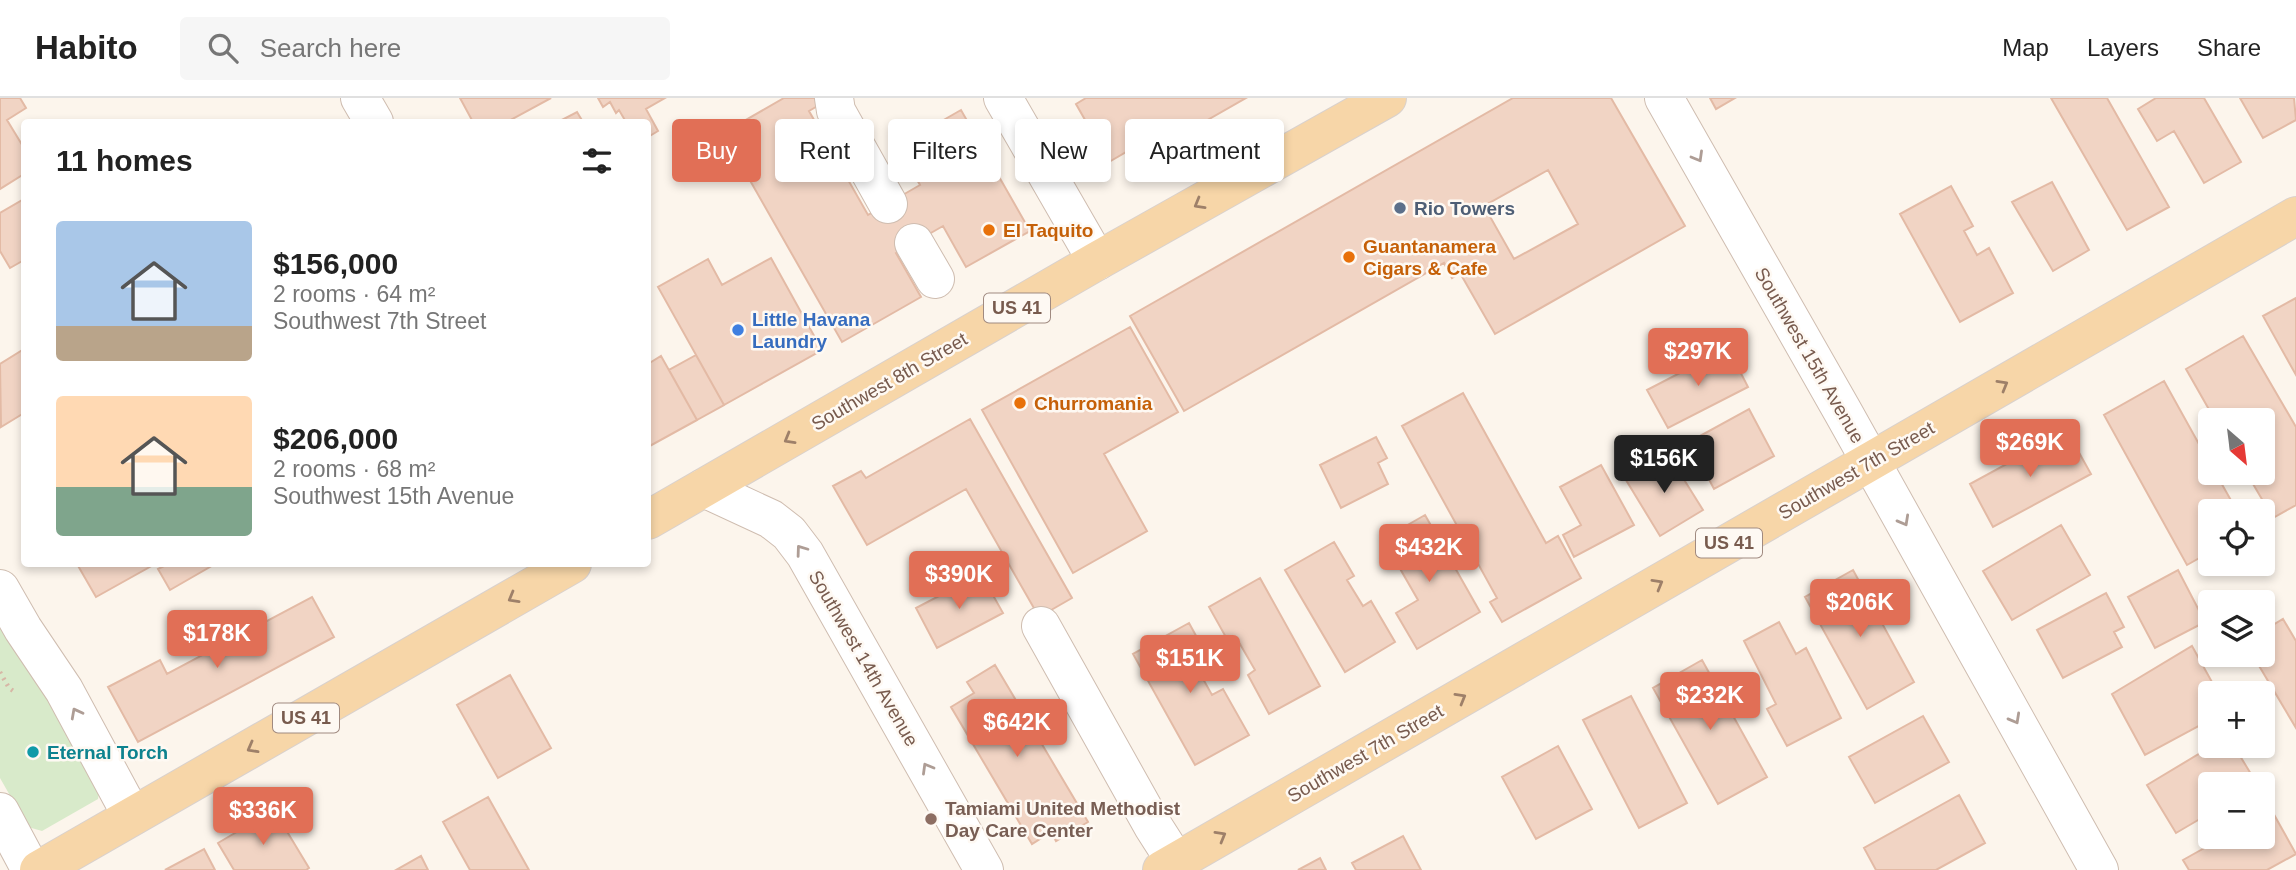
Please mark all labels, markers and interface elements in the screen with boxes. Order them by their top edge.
search box [180,17,670,80]
text: Habito [35,29,138,66]
icon: search [204,29,242,67]
text: Search here [260,33,401,63]
text: Map [2002,34,2049,61]
text: Layers [2087,34,2159,61]
text: Share [2197,34,2261,61]
chip: Buy [672,119,761,182]
chip: Rent [775,119,874,182]
chip: Filters [888,119,1001,182]
chip: New [1015,119,1111,182]
chip: Apartment [1125,119,1284,182]
icon: filters [578,142,616,180]
text: 11 homes [56,144,193,177]
one-way arrow [1690,150,1703,163]
one-way arrow [1194,196,1207,209]
place label: Rio Towers [1414,198,1515,219]
marker: Rio Towers [1392,200,1408,216]
place label: El Taquito [1003,220,1093,241]
marker: El Taquito [981,222,997,238]
place label: Guantanamera Cigars & Cafe [1363,236,1496,279]
text: $156,000 [273,247,398,280]
icon: home [112,249,196,333]
marker: Guantanamera Cigars & Cafe [1341,249,1357,265]
street label: Southwest 15th Avenue [1751,264,1868,447]
text: 2 rooms · 64 m² [273,281,435,307]
road number: US 41 [984,294,1050,322]
text: Southwest 7th Street [273,308,487,334]
place label: Little Havana Laundry [752,309,871,352]
marker: Little Havana Laundry [730,322,746,338]
street label: Southwest 8th Street [808,328,971,435]
pin: $297K [1649,328,1747,388]
text: $297K [1664,338,1732,364]
one-way arrow [1996,380,2009,393]
place label: Churromania [1034,393,1153,414]
marker: Churromania [1012,395,1028,411]
north arrow [2198,408,2275,485]
map controls [2198,408,2275,849]
street label: Southwest 7th Street [1775,417,1938,524]
pin: $269K [1981,420,2079,479]
text: $206,000 [273,422,398,455]
icon: home [112,424,196,508]
text: $269K [1996,429,2064,455]
one-way arrow [784,431,797,444]
pin: $156K [1615,436,1713,495]
text: $156K [1630,445,1698,471]
text: 2 rooms · 68 m² [273,456,435,482]
text: Southwest 15th Avenue [273,483,514,509]
button: locate [2198,499,2275,576]
one-way arrow [1896,513,1909,526]
pin: $432K [1380,524,1478,584]
road number: US 41 [1696,528,1762,558]
text: $432K [1395,534,1463,560]
one-way arrow [797,545,809,557]
pin: $390K [910,552,1008,611]
text: $390K [925,561,993,587]
street label: Southwest 14th Avenue [805,567,922,750]
one-way arrow [1650,579,1663,592]
pin: $206K [1811,580,1909,639]
text: $206K [1826,589,1894,615]
one-way arrow [507,590,520,603]
button: layers [2198,590,2275,667]
pin: $178K [168,610,266,670]
text: $178K [183,620,251,646]
pin: $151K [1141,636,1239,695]
text: $151K [1156,645,1224,671]
pin: $232K [1661,672,1759,732]
button: + [2198,681,2275,758]
text: $232K [1676,682,1744,708]
one-way arrow [1453,693,1466,706]
pin: $642K [968,700,1066,759]
street label: Southwest 7th Street [1284,700,1447,807]
road number: US 41 [273,704,339,732]
one-way arrow [71,708,85,720]
text: $642K [983,709,1051,735]
one-way arrow [2007,712,2020,725]
one-way arrow [247,740,259,753]
place label: Eternal Torch [47,742,168,763]
marker: Eternal Torch [25,744,41,760]
one-way arrow [922,763,935,775]
button: − [2198,772,2275,849]
pin: $336K [214,788,312,847]
text: $336K [229,797,297,823]
place label: Tamiami United Methodist Day Care Center [945,798,1181,841]
marker: Tamiami United Methodist Day Care Center [923,811,939,827]
one-way arrow [1214,831,1226,844]

